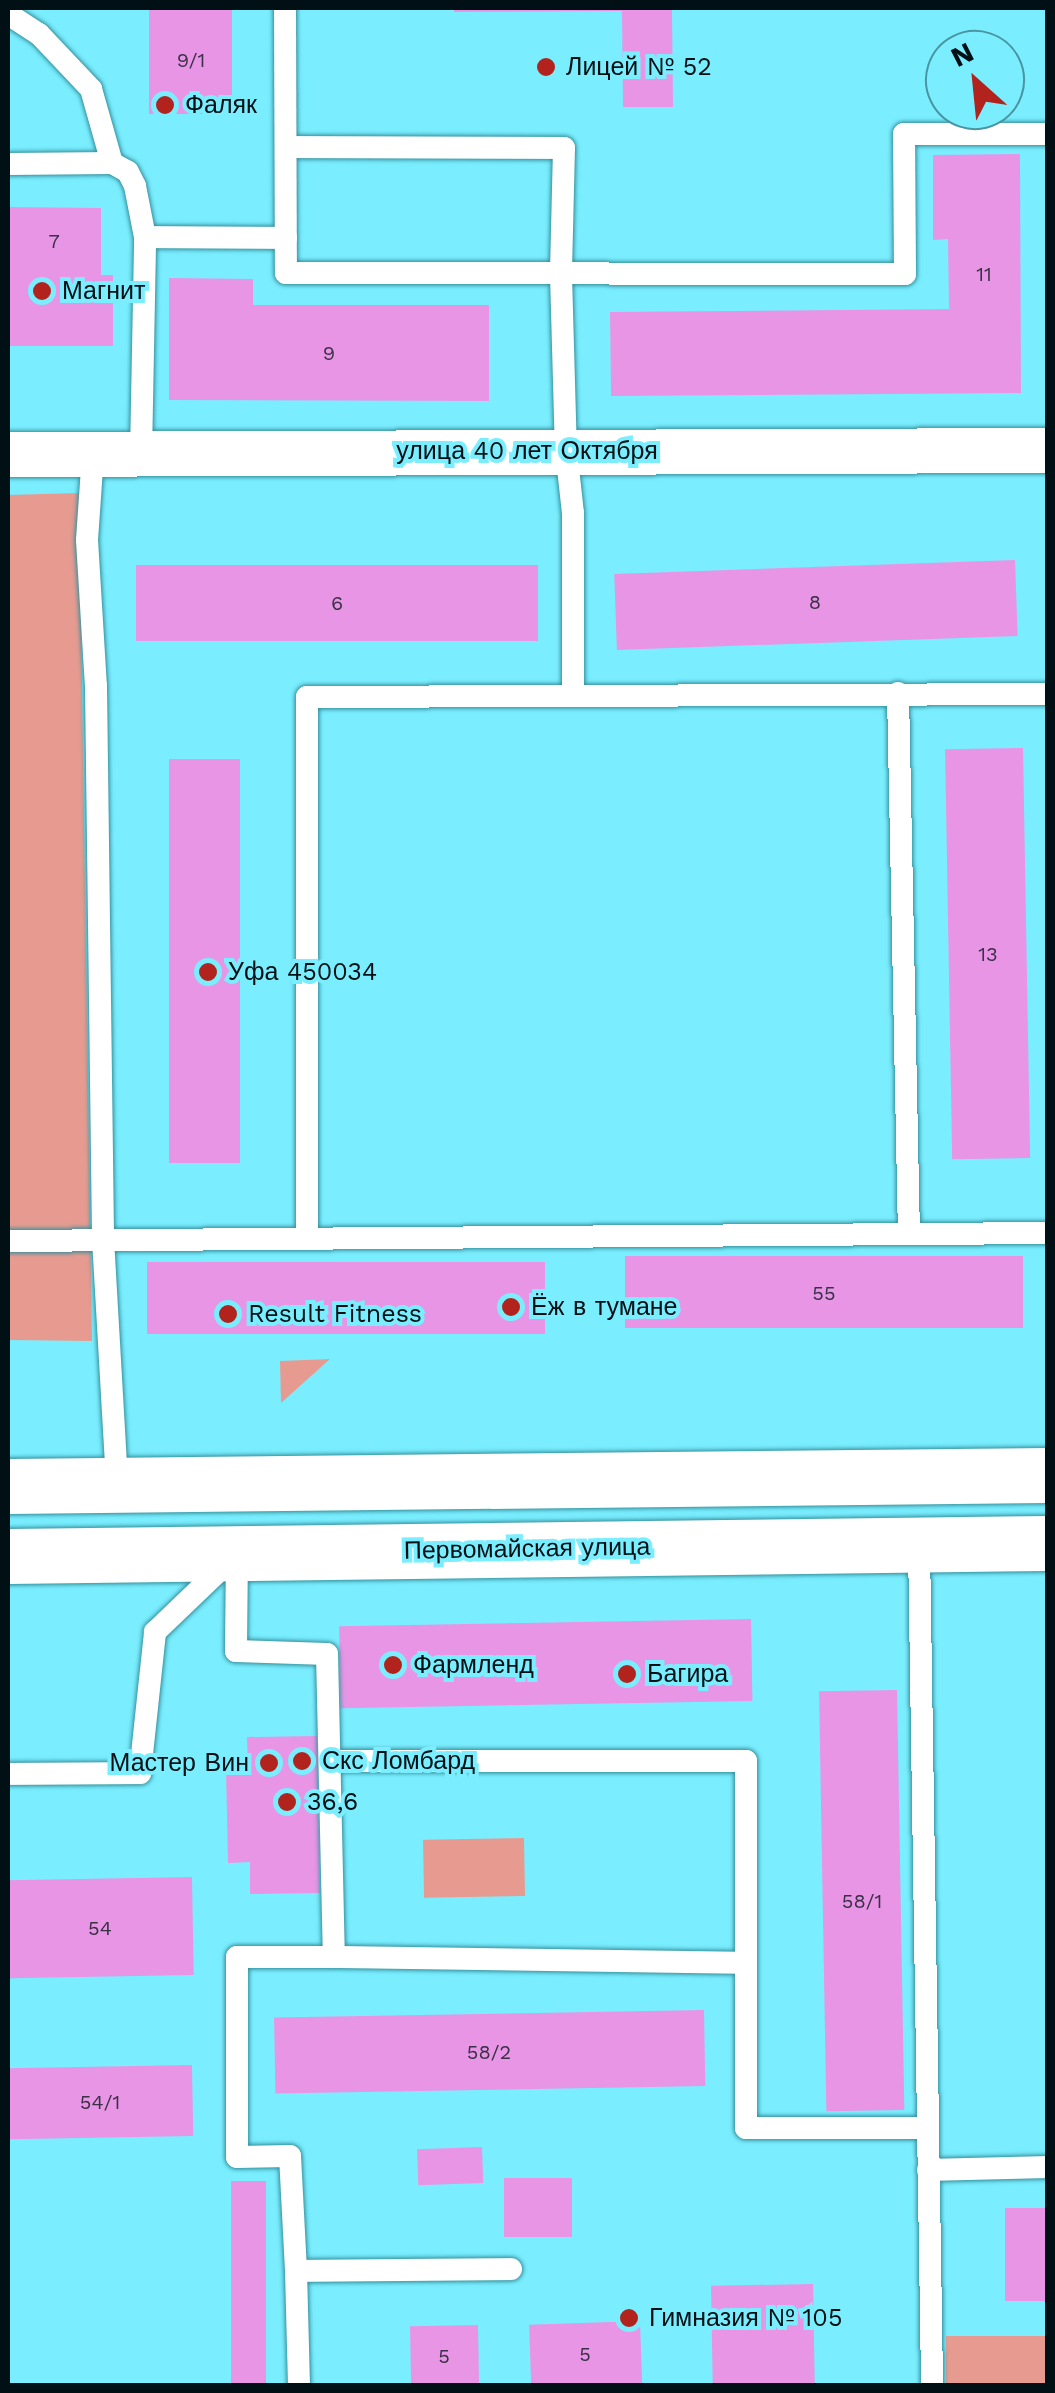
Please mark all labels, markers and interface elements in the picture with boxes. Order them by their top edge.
north arrow [925,30,1025,130]
text: N [945,35,979,74]
house number: 9/1 [177,48,205,72]
place label: Лицей № 52 [566,52,712,82]
marker: Лицей № 52 [535,56,557,78]
place label: Фаляк [185,90,257,120]
marker: Фаляк [154,94,176,116]
house number: 7 [48,229,60,253]
house number: 11 [976,262,992,286]
place label: Магнит [62,276,145,306]
marker: Магнит [31,280,53,302]
house number: 9 [323,341,335,365]
street label: улица 40 лет Октября [396,436,658,466]
house number: 8 [809,590,821,614]
house number: 6 [331,591,343,615]
house number: 13 [978,942,998,966]
place label: Уфа 450034 [228,957,377,987]
marker: Уфа 450034 [197,961,219,983]
house number: 55 [812,1281,836,1305]
place label: Ёж в тумане [531,1292,677,1322]
marker: Ёж в тумане [500,1296,522,1318]
place label: Result Fitness [248,1299,422,1329]
marker: Result Fitness [217,1303,239,1325]
street label: Первомайская улица [404,1532,650,1566]
place label: Фармленд [413,1650,534,1680]
marker: Фармленд [382,1654,404,1676]
place label: Багира [647,1659,728,1689]
marker: Багира [616,1663,638,1685]
place label: Скс Ломбард [322,1746,475,1776]
place label: Мастер Вин [110,1748,249,1778]
marker: Скс Ломбард [291,1750,313,1772]
marker: Мастер Вин [258,1752,280,1774]
place label: 36,6 [307,1787,358,1817]
marker: 36,6 [276,1791,298,1813]
house number: 58/1 [842,1889,882,1913]
house number: 54 [88,1916,112,1940]
house number: 58/2 [467,2040,511,2064]
house number: 54/1 [80,2090,120,2114]
place label: Гимназия № 105 [649,2303,843,2333]
marker: Гимназия № 105 [618,2307,640,2329]
house number: 5 [579,2342,591,2366]
house number: 5 [438,2344,450,2368]

